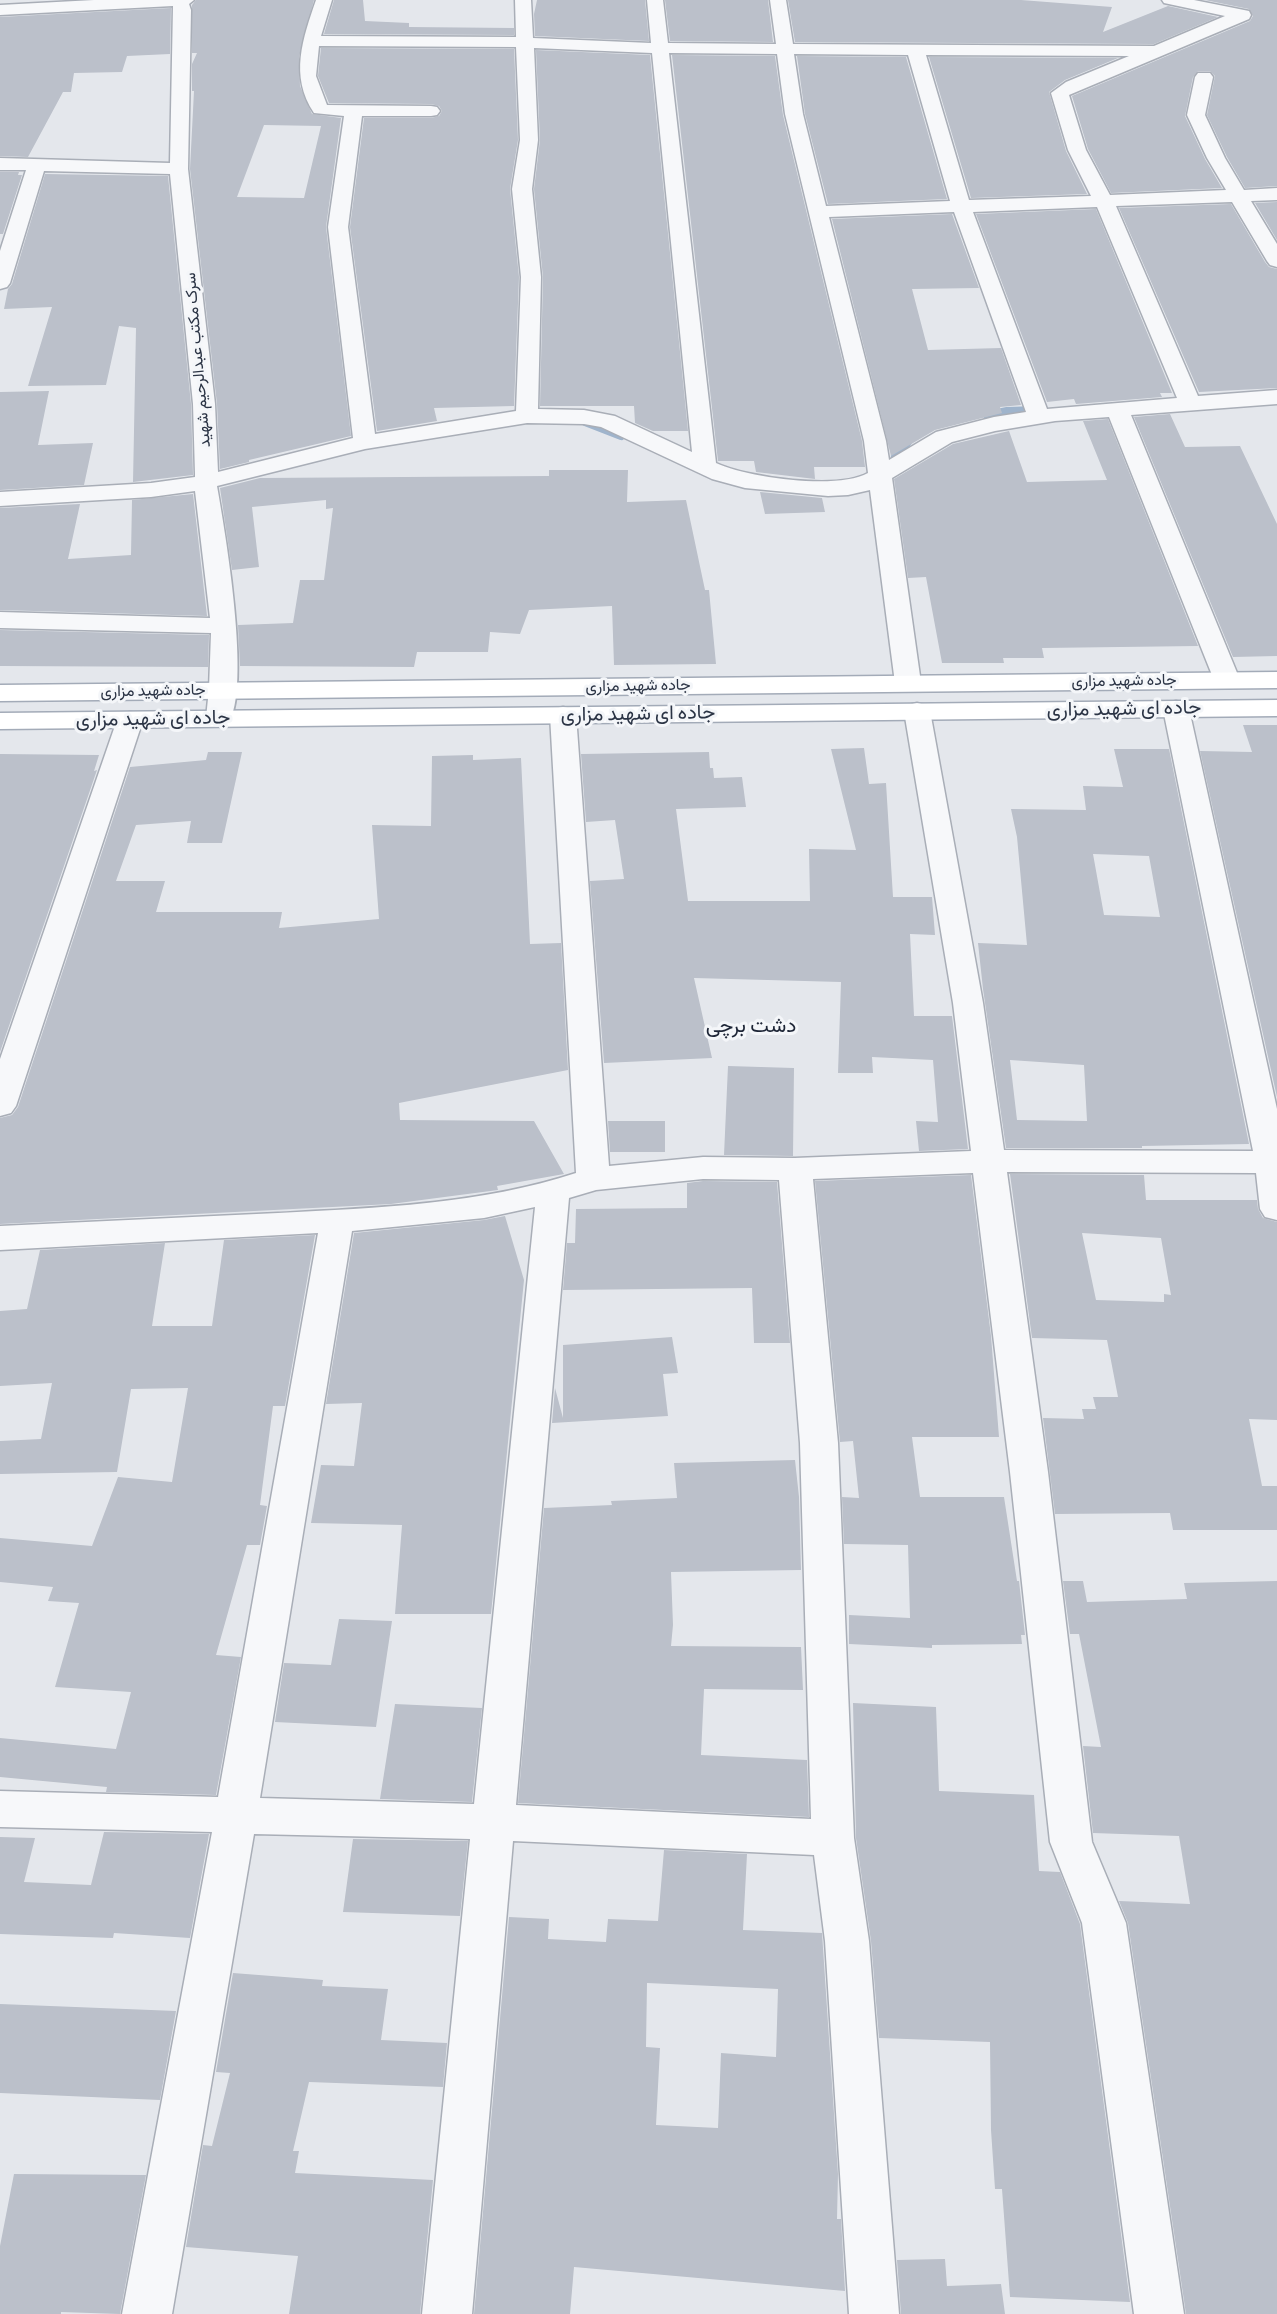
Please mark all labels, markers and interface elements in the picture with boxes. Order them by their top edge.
street label: سرک مکتب عبدالرحیم شهید [181,272,215,448]
street label: جاده شهید مزاری [1071,670,1177,692]
street label: جاده شهید مزاری [585,675,691,697]
street label: جاده شهید مزاری [100,680,206,702]
street label: جاده ای شهید مزاری [1047,696,1201,722]
street label: جاده ای شهید مزاری [561,701,715,727]
street label: جاده ای شهید مزاری [76,706,230,732]
district label: دشت برچی [706,1013,796,1039]

